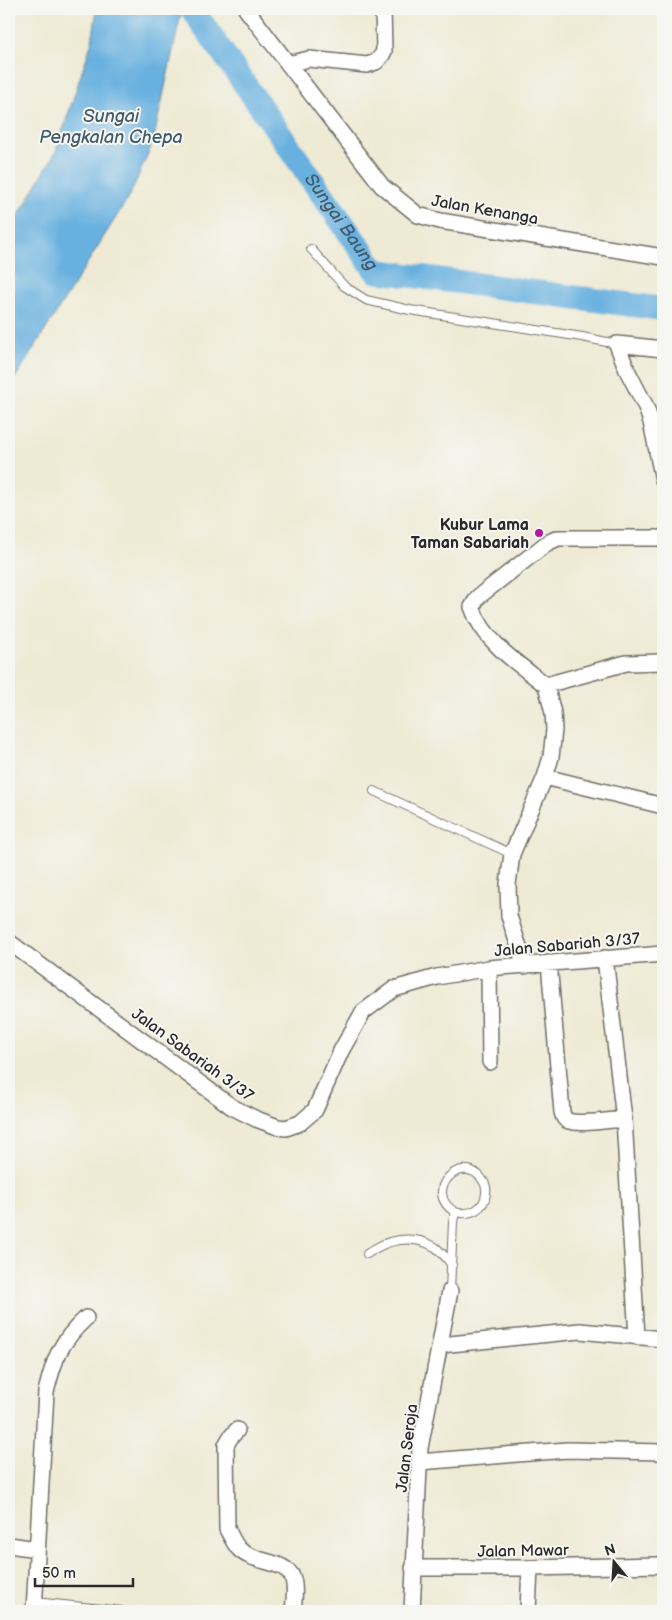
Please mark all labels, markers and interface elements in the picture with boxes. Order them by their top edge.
water label: Sungai Pengkalan Chepa [39,106,183,148]
water label: Sungai Baung [300,170,382,275]
street label: Jalan Kenanga [430,192,540,229]
place label: Kubur Lama Taman Sabariah [411,516,529,553]
marker: Kubur Lama Taman Sabariah [533,527,545,539]
street label: Jalan Sabariah 3/37 [494,930,641,961]
street label: Jalan Sabariah 3/37 [128,1005,257,1106]
street label: Jalan Seroja [393,1403,422,1493]
north arrow [590,1538,640,1588]
text: N [603,1540,618,1560]
street label: Jalan Mawar [477,1541,569,1562]
scale bar [35,1555,132,1587]
text: 50 m [42,1564,76,1583]

